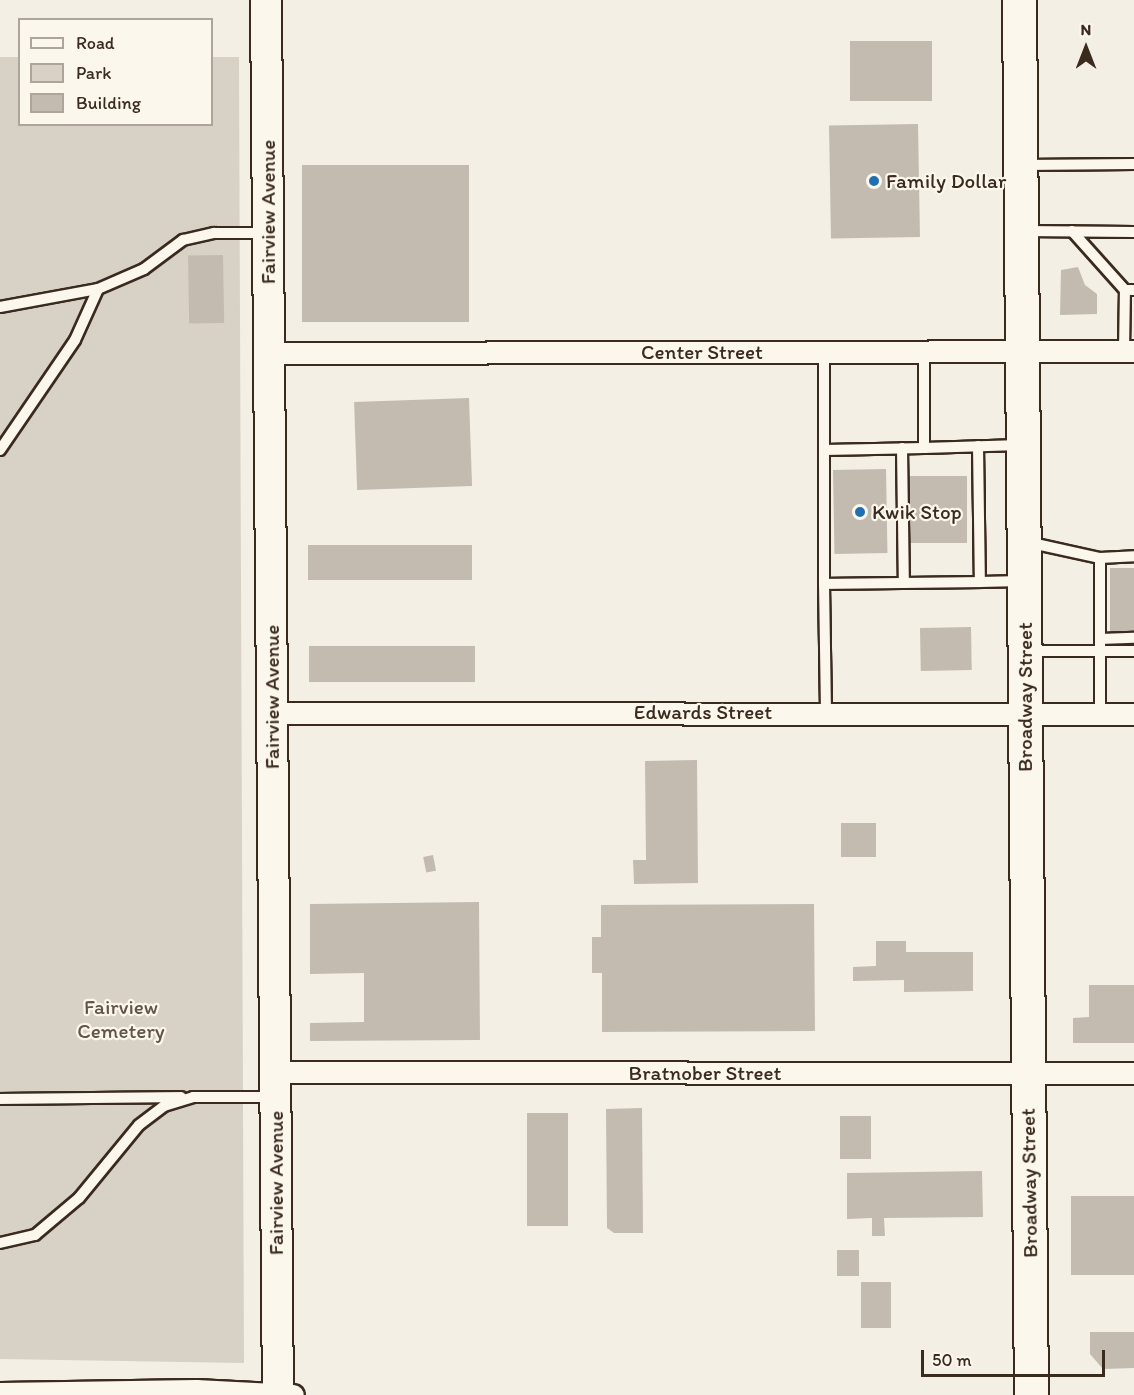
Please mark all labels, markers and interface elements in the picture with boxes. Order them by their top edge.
legend [18,18,213,126]
north arrow [1056,18,1116,78]
text: N [1081,20,1091,39]
text: Road [76,32,115,54]
text: Park [76,62,111,84]
text: Building [76,92,141,114]
street label: Fairview Avenue [255,140,281,284]
place label: Family Dollar [886,168,1006,194]
marker: Family Dollar [867,174,881,188]
street label: Center Street [641,339,763,365]
place label: Kwik Stop [872,499,961,525]
marker: Kwik Stop [853,505,867,519]
street label: Broadway Street [1012,622,1038,772]
street label: Fairview Avenue [259,625,285,769]
street label: Edwards Street [634,699,772,725]
park label: Fairview Cemetery [77,994,165,1044]
street label: Bratnober Street [629,1060,781,1086]
street label: Broadway Street [1015,1108,1043,1258]
street label: Fairview Avenue [263,1111,289,1255]
scale bar [924,1338,1108,1376]
text: 50 m [932,1349,972,1371]

